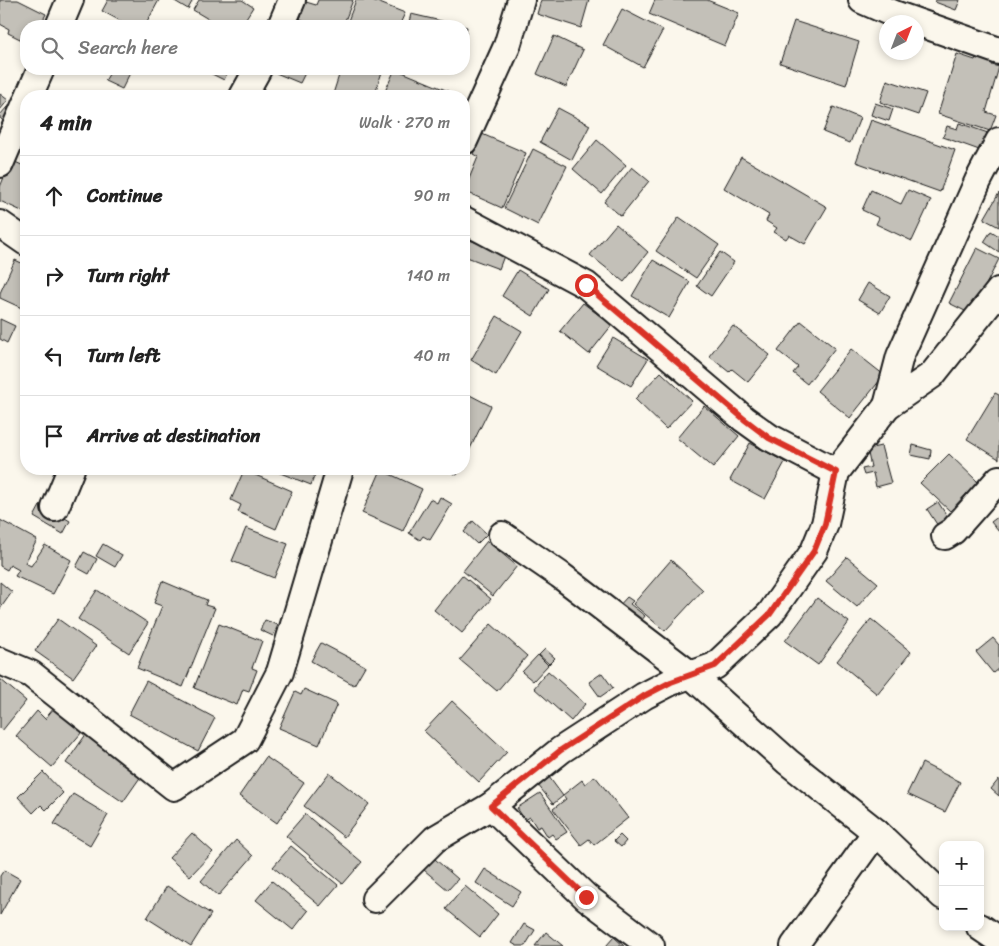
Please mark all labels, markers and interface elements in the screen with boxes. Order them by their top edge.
north arrow [879,15,924,60]
search box [20,20,470,75]
text: Search here [78,31,178,64]
icon: search [38,34,66,62]
text: 4 min [40,104,92,142]
text: Walk · 270 m [359,108,450,137]
text: Continue [87,179,163,212]
text: 90 m [414,181,450,210]
icon: ahead [40,182,68,210]
text: Turn right [87,259,169,292]
text: 140 m [407,261,450,290]
icon: right [40,262,68,290]
route start [575,274,598,297]
text: Turn left [87,339,160,372]
text: 40 m [413,341,450,370]
icon: left [40,342,68,370]
text: Arrive at destination [87,419,260,452]
icon: arrive [40,422,68,450]
map controls [939,841,984,931]
button: + [939,841,984,886]
route end [575,886,598,909]
button: − [939,886,984,931]

